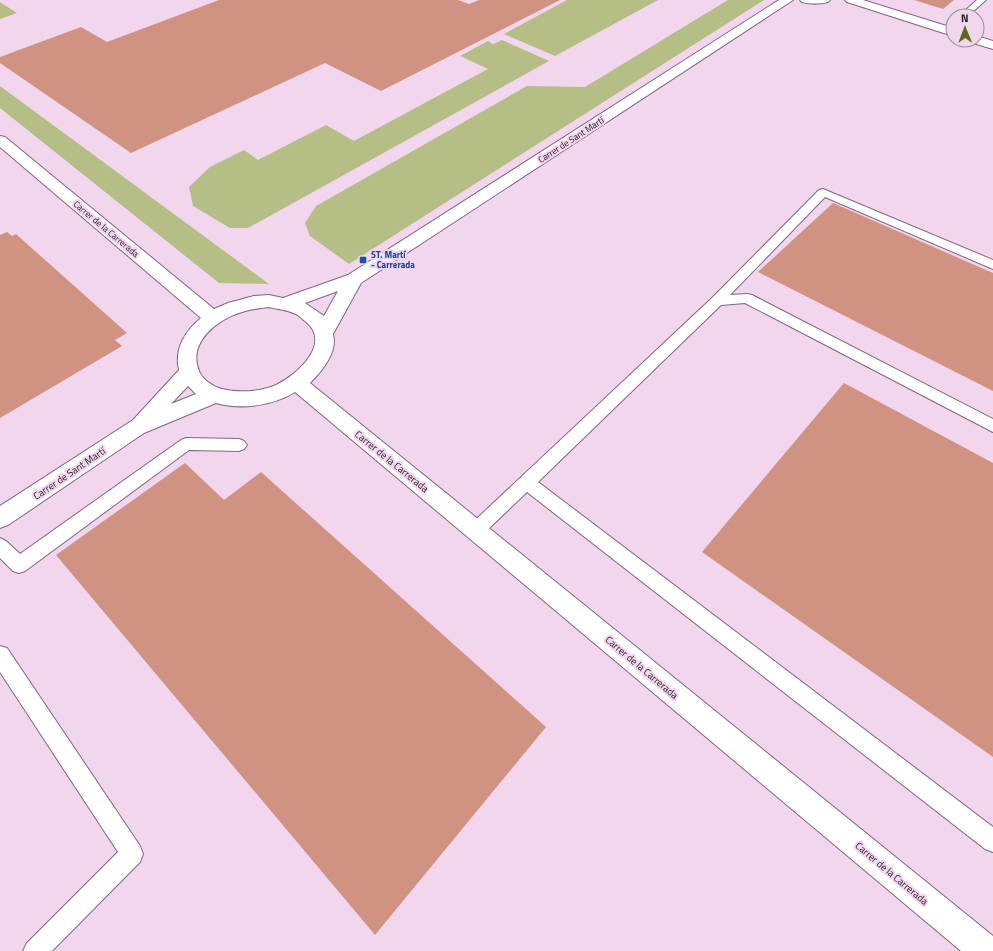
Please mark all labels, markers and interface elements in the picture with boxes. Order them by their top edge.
north arrow [945,8,985,48]
text: N [961,10,969,26]
street label: Carrer de Sant Martí [535,113,607,166]
street label: Carrer de la Carrerada [71,197,142,260]
place label: ST. Martí - Carrerada [371,248,415,271]
marker: ST. Martí - Carrerada [358,255,368,265]
street label: Carrer de la Carrerada [352,427,432,496]
street label: Carrer de Sant Martí [30,443,109,503]
street label: Carrer de la Carrerada [602,632,681,702]
street label: Carrer de la Carrerada [852,838,931,908]

